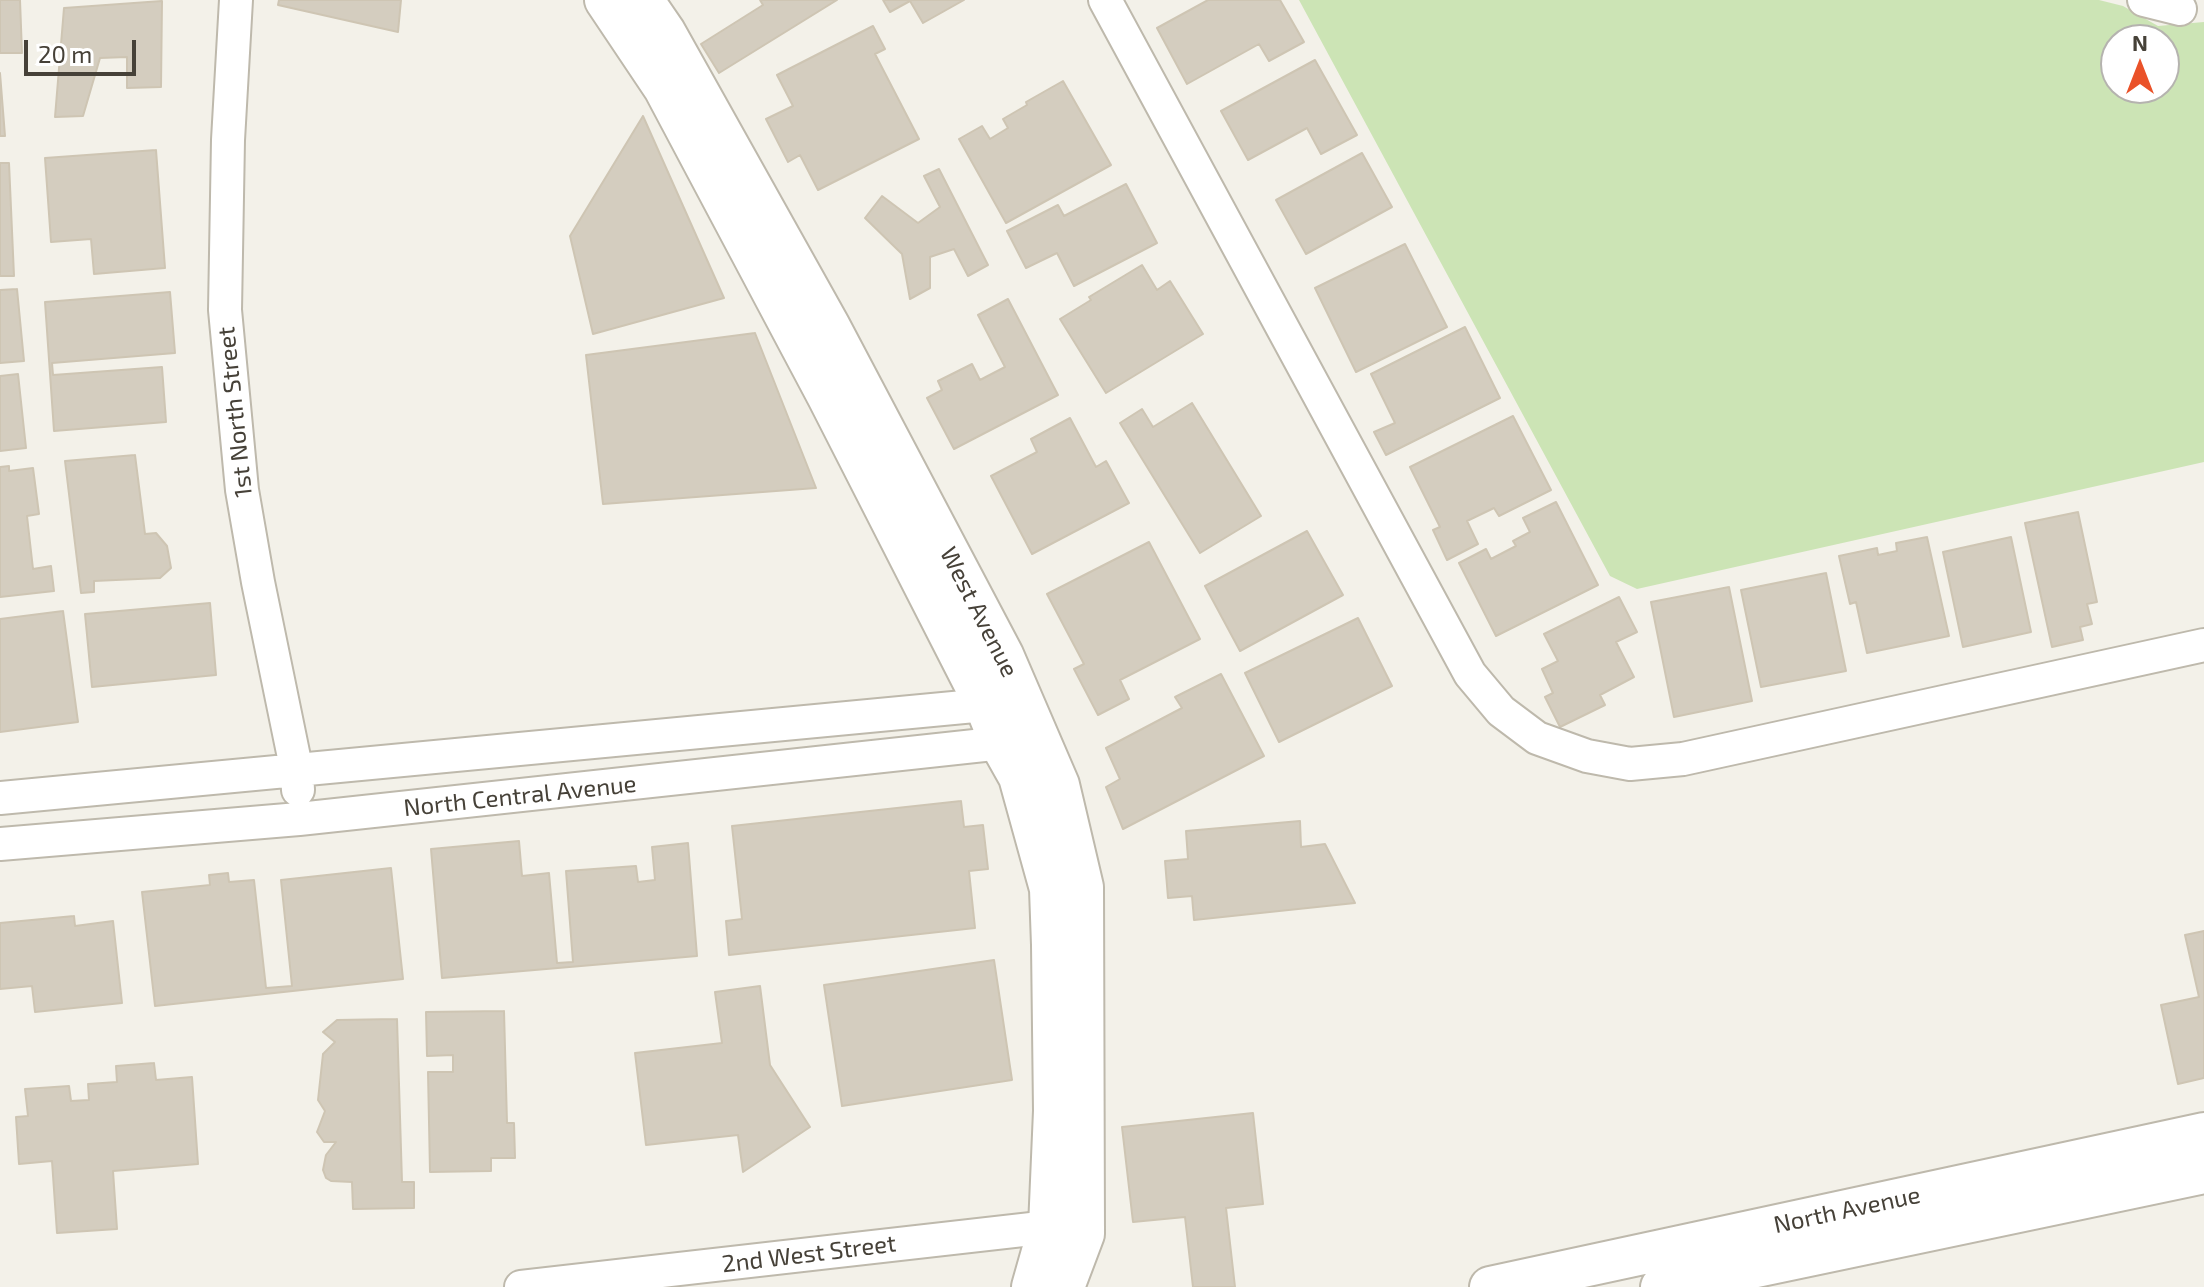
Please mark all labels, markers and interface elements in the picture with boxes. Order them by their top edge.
scale bar [28,24,140,74]
north arrow [2100,24,2180,104]
text: N [2132,29,2148,55]
text: 20 m [38,39,92,68]
street label: 1st North Street [212,325,258,499]
street label: West Avenue [934,542,1024,682]
street label: North Central Avenue [402,769,638,823]
street label: North Avenue [1771,1180,1923,1240]
street label: 2nd West Street [720,1229,898,1279]

